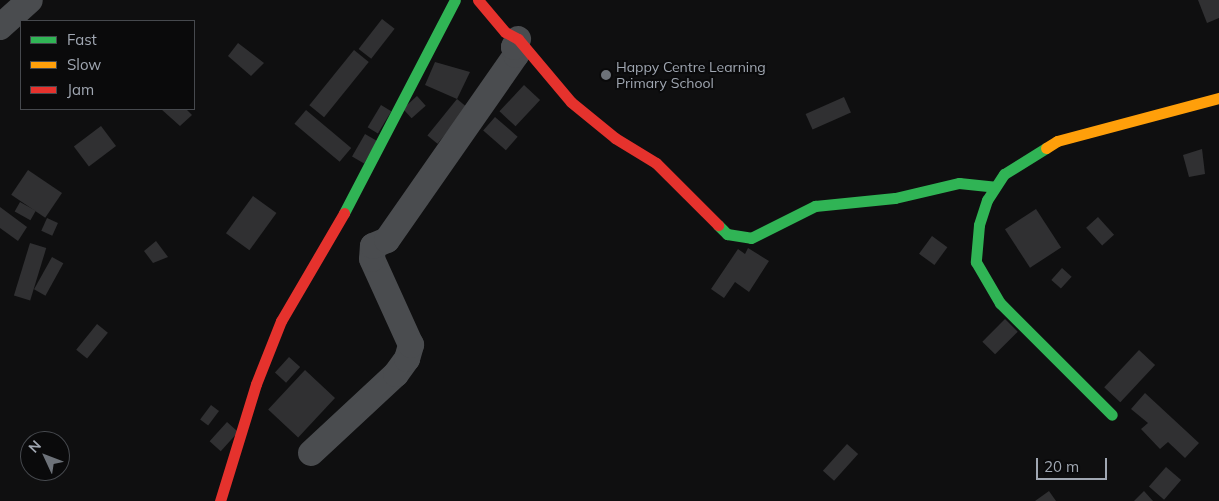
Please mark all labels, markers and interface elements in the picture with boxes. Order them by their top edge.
legend [20,20,195,110]
text: Fast [67,30,97,49]
text: Slow [67,55,101,74]
place label: Happy Centre Learning Primary School [616,59,766,92]
marker: Happy Centre Learning Primary School [600,69,612,81]
text: Jam [67,80,94,99]
north arrow [20,431,70,481]
text: N [25,436,45,456]
scale bar [1039,448,1110,480]
text: 20 m [1044,457,1079,476]

